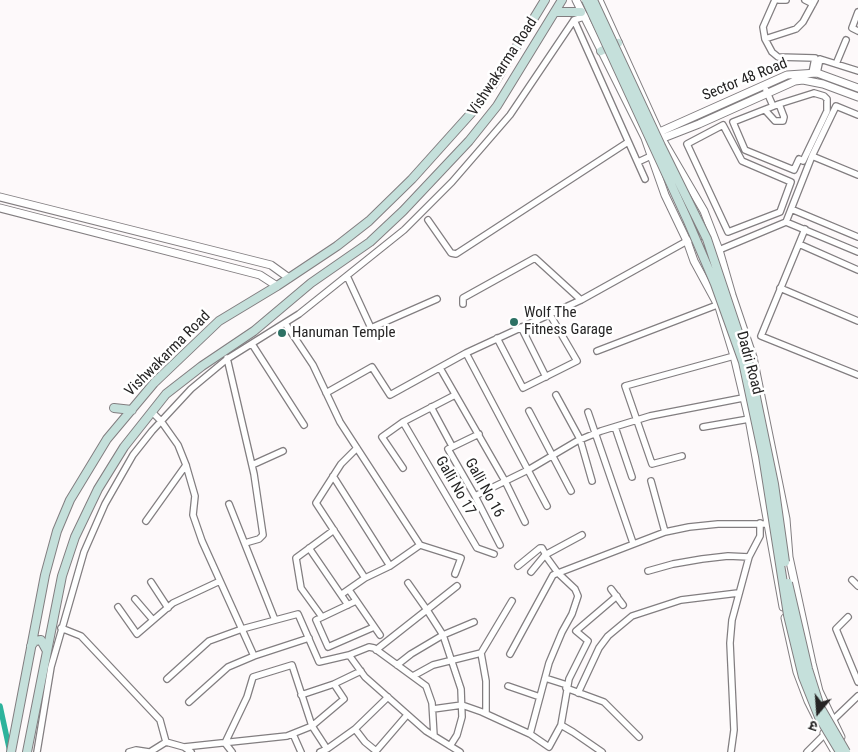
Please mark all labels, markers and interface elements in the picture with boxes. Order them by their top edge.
street label: Vishwakarma Road [465,15,541,119]
street label: Sector 48 Road [700,55,790,105]
place label: Wolf The Fitness Garage [524,304,612,339]
street label: Vishwakarma Road [122,308,214,400]
marker: Wolf The Fitness Garage [508,316,520,328]
place label: Hanuman Temple [292,324,395,342]
marker: Hanuman Temple [276,327,288,339]
street label: Dadri Road [732,329,766,397]
street label: Galli No 17 [431,453,479,519]
street label: Galli No 16 [460,455,508,521]
north arrow [793,687,843,737]
text: उ [807,717,820,735]

